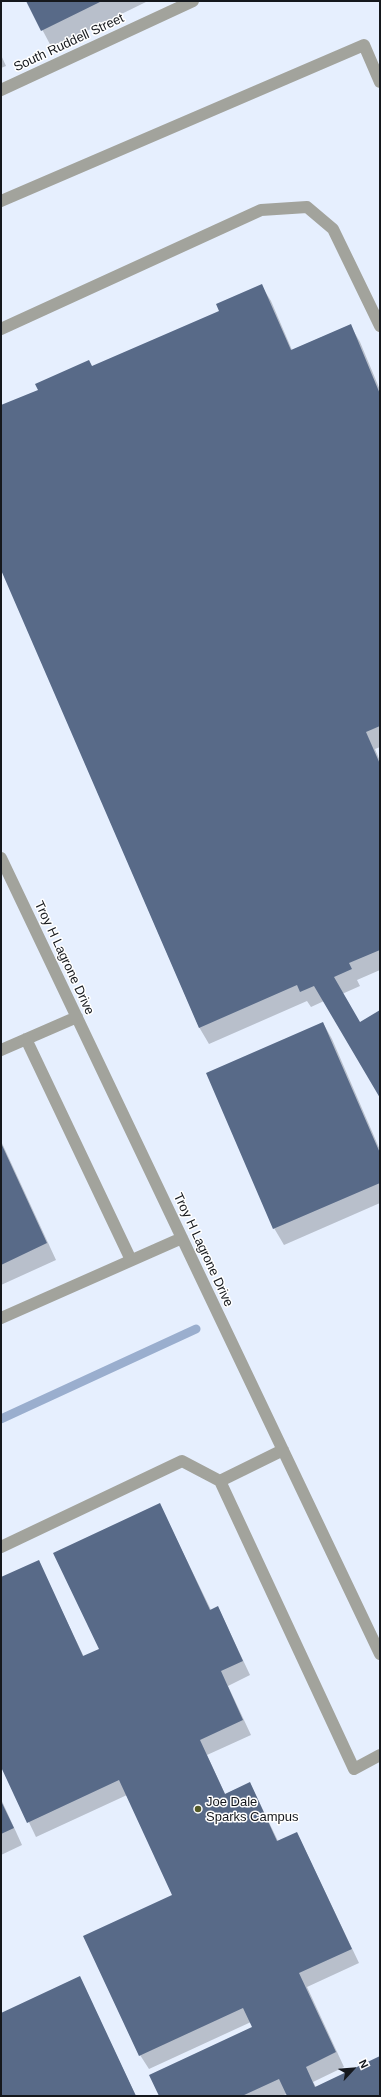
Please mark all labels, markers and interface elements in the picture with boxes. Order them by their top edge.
street label: South Ruddell Street [11,11,127,75]
street label: Troy H Lagrone Drive [31,899,97,1017]
street label: Troy H Lagrone Drive [170,1191,236,1309]
place label: Joe Dale Sparks Campus [206,1794,298,1825]
marker: Joe Dale Sparks Campus [193,1804,203,1814]
north arrow [333,2049,373,2089]
text: N [357,2058,371,2070]

